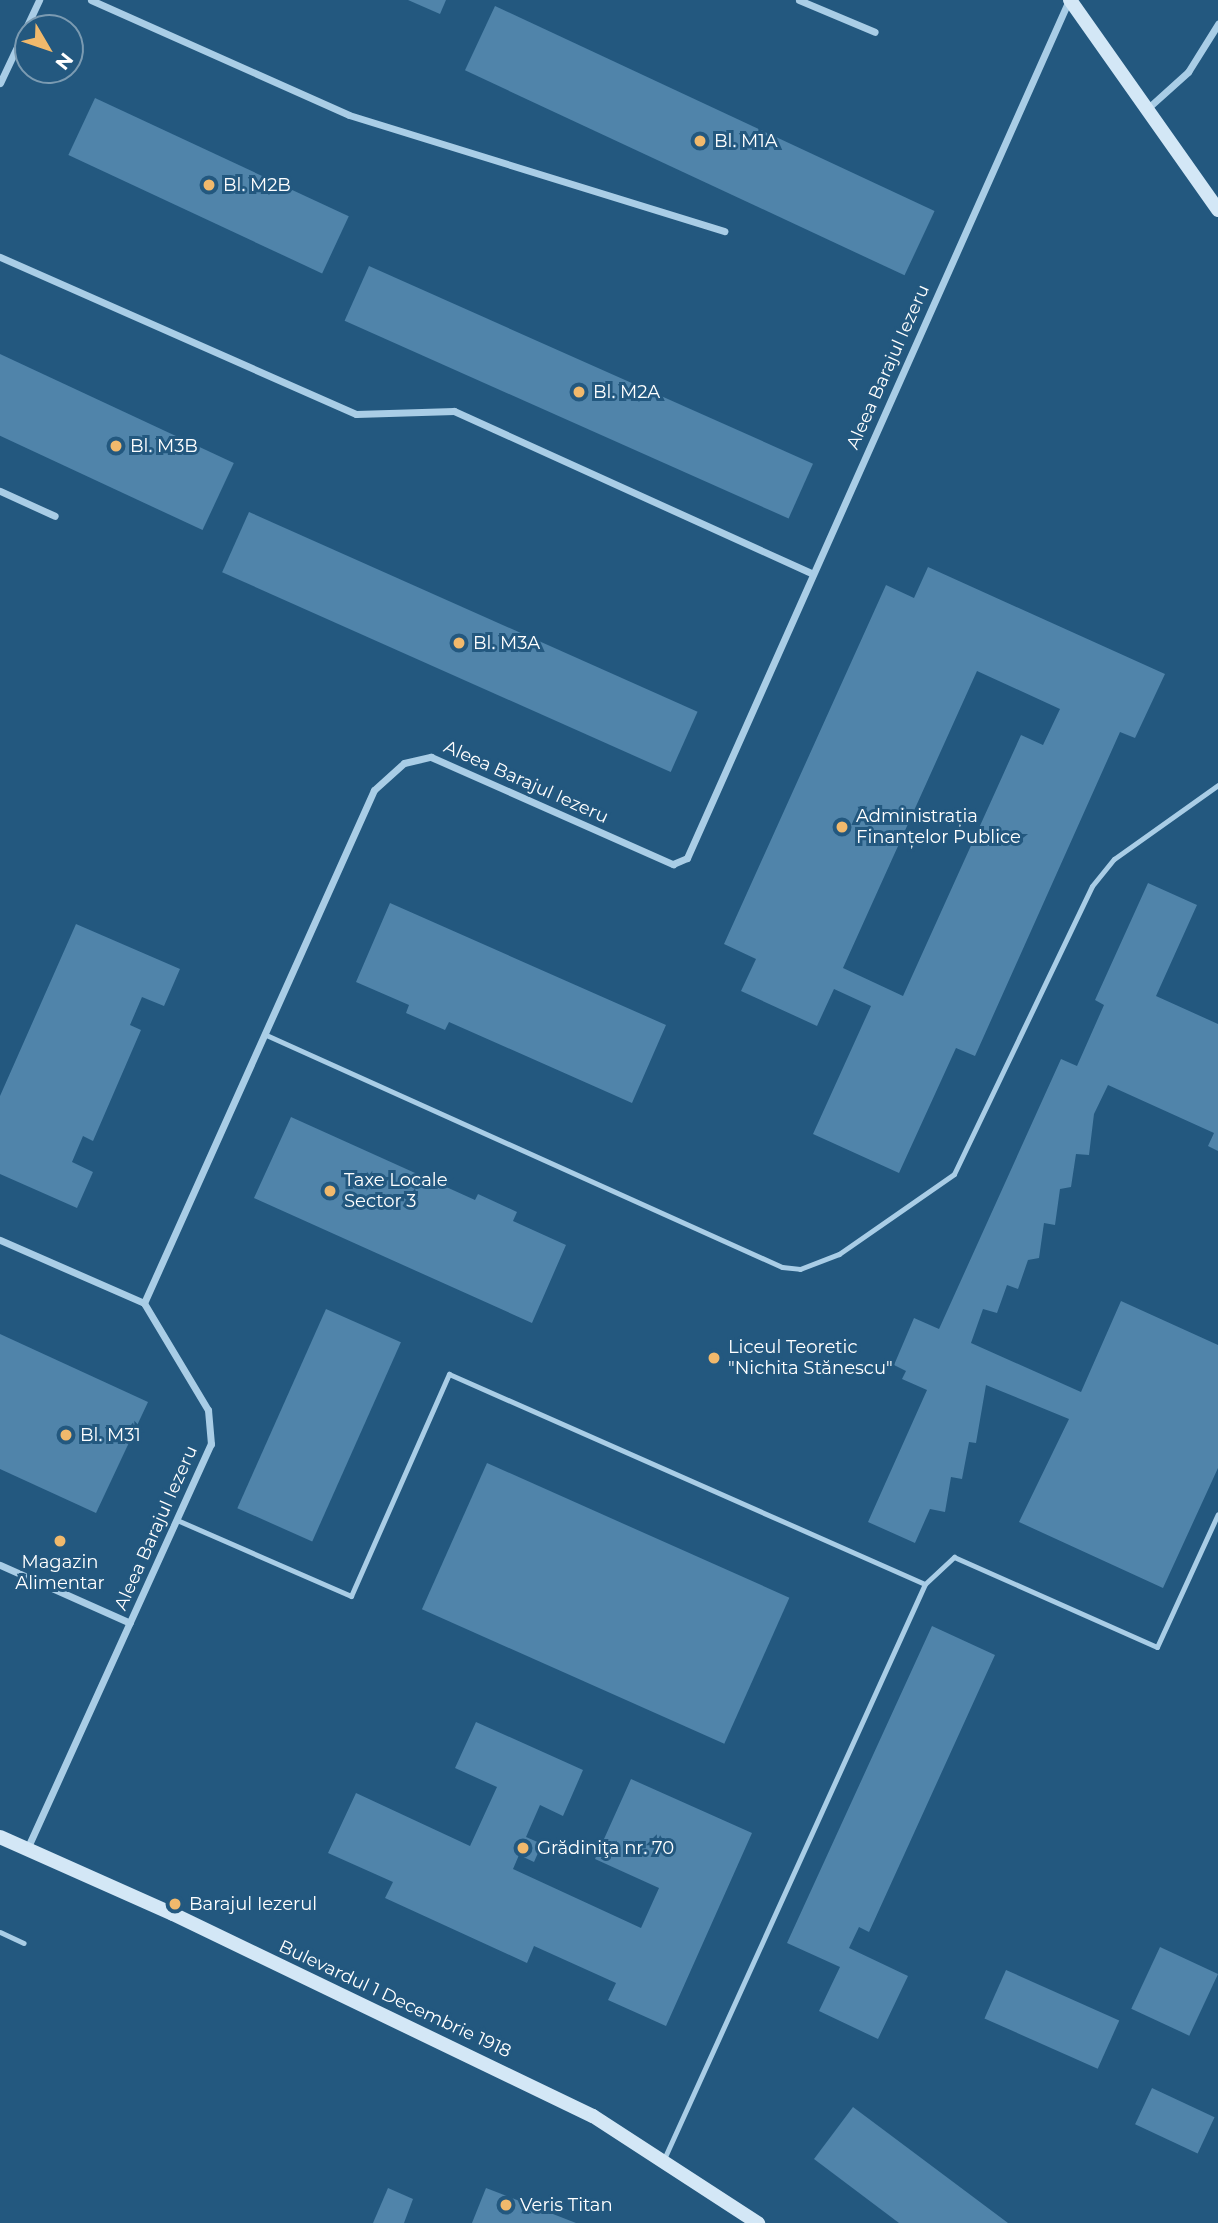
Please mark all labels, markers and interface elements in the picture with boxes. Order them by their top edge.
north arrow [14,14,84,84]
text: N [50,48,78,74]
place label: Bl. M1A [714,130,778,152]
marker: Bl. M1A [692,133,708,149]
place label: Bl. M2B [223,174,291,196]
marker: Bl. M2B [201,177,217,193]
street label: Aleea Barajul Iezeru [842,281,934,453]
place label: Bl. M2A [593,381,660,403]
marker: Bl. M2A [571,384,587,400]
place label: Bl. M3B [130,435,198,457]
marker: Bl. M3B [108,438,124,454]
place label: Bl. M3A [473,632,540,654]
marker: Bl. M3A [451,635,467,651]
street label: Aleea Barajul Iezeru [440,736,612,828]
place label: Administrația Finanțelor Publice [856,806,1021,848]
marker: Administrația Finanțelor Publice [834,819,850,835]
place label: Taxe Locale Sector 3 [344,1170,448,1212]
marker: Taxe Locale Sector 3 [322,1183,338,1199]
place label: Liceul Teoretic "Nichita Stănescu" [728,1337,893,1380]
marker: Liceul Teoretic "Nichita Stănescu" [706,1350,722,1366]
place label: Bl. M31 [80,1424,141,1446]
marker: Bl. M31 [58,1427,74,1443]
street label: Aleea Barajul Iezeru [110,1442,202,1614]
marker: Magazin Alimentar [52,1533,68,1549]
place label: Magazin Alimentar [15,1552,105,1594]
place label: Grădiniţa nr. 70 [537,1837,674,1859]
marker: Grădiniţa nr. 70 [515,1840,531,1856]
place label: Barajul Iezerul [189,1893,317,1915]
marker: Barajul Iezerul [167,1896,183,1912]
street label: Bulevardul 1 Decembrie 1918 [275,1936,515,2062]
place label: Veris Titan [520,2194,613,2216]
marker: Veris Titan [498,2197,514,2213]

